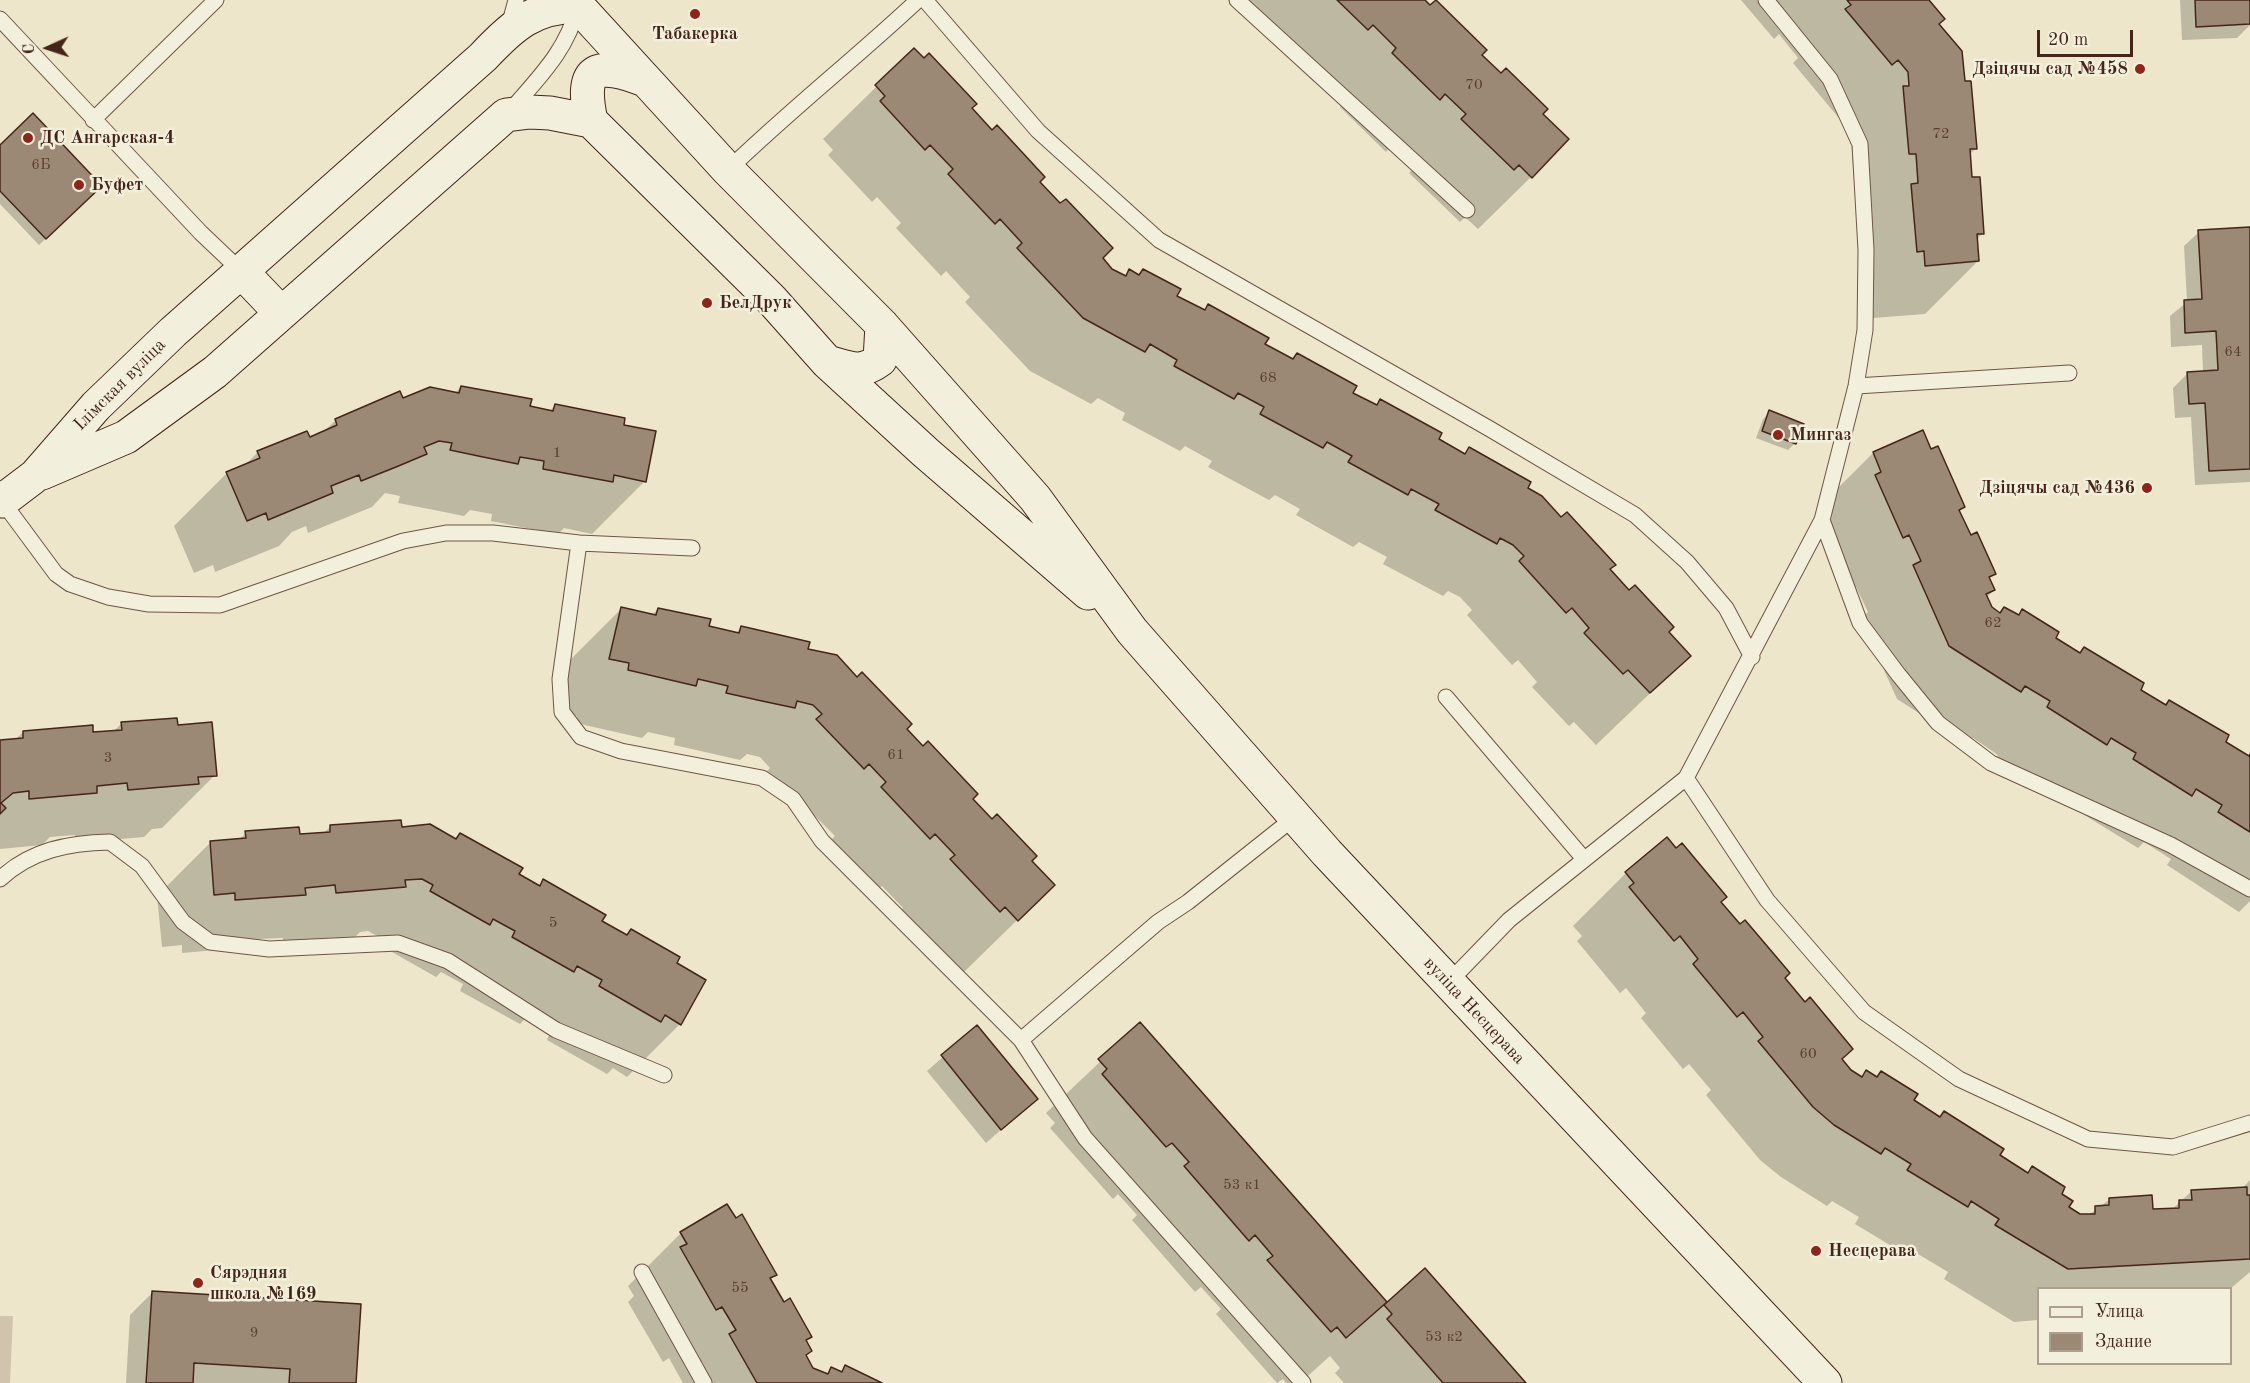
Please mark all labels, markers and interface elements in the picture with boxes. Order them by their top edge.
marker: Табакерка [688,7,702,21]
north arrow [18,18,78,78]
scale bar [2040,18,2136,56]
place label: Табакерка [652,23,738,45]
text: 20 m [2048,31,2088,49]
text: С [22,43,38,55]
place label: Дзіцячы сад №458 [1972,58,2128,80]
marker: Дзіцячы сад №458 [2133,62,2147,76]
house number: 70 [1465,76,1483,94]
house number: 72 [1932,125,1950,143]
place label: ДС Ангарская-4 [40,127,175,149]
marker: ДС Ангарская-4 [21,131,35,145]
house number: 6Б [31,156,51,174]
place label: Буфет [91,174,143,196]
marker: Буфет [72,178,86,192]
place label: БелДрук [719,292,792,314]
marker: БелДрук [700,296,714,310]
street label: Ілімская вуліца [69,334,171,436]
house number: 64 [2224,343,2242,361]
house number: 68 [1259,369,1277,387]
place label: Мингаз [1790,424,1851,446]
marker: Мингаз [1771,428,1785,442]
house number: 1 [553,444,561,462]
place label: Дзіцячы сад №436 [1979,477,2135,499]
marker: Дзіцячы сад №436 [2140,481,2154,495]
house number: 62 [1984,614,2002,632]
house number: 61 [887,746,905,764]
house number: 3 [104,749,112,767]
house number: 5 [549,914,557,932]
street label: вуліца Несцерава [1419,953,1529,1069]
house number: 60 [1799,1045,1817,1063]
house number: 53 к1 [1223,1176,1261,1194]
place label: Несцерава [1828,1240,1916,1262]
marker: Несцерава [1809,1244,1823,1258]
place label: Сярэдняя школа №169 [210,1262,317,1304]
marker: Сярэдняя школа №169 [191,1276,205,1290]
house number: 55 [731,1279,749,1297]
legend [2037,1287,2232,1365]
text: Улица [2095,1303,2144,1321]
house number: 9 [250,1324,258,1342]
house number: 53 к2 [1425,1328,1463,1346]
text: Здание [2095,1333,2152,1351]

